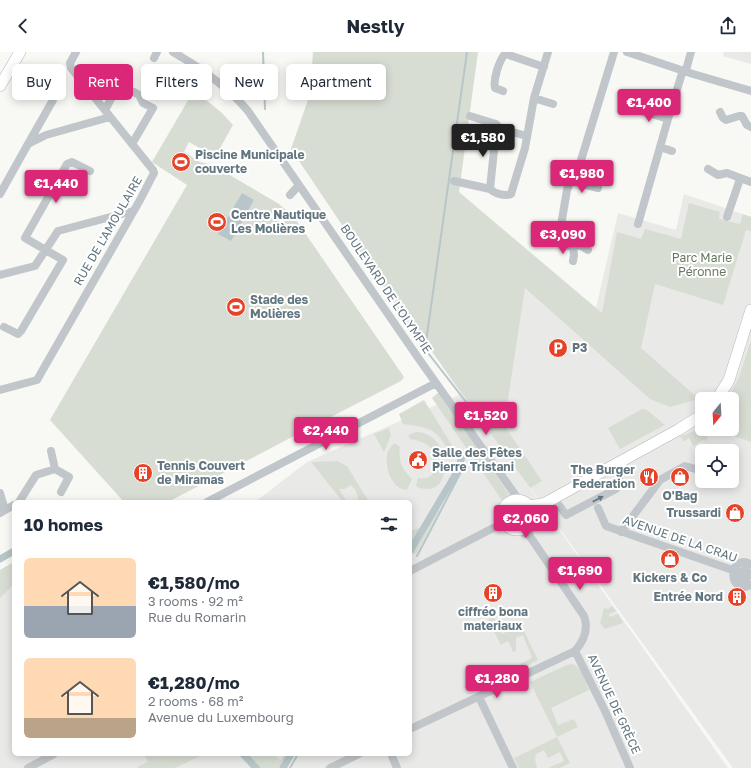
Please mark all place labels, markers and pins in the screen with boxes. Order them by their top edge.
pin: €1,400 [616,89,682,123]
pin: €1,580 [450,124,516,158]
place label: Piscine Municipale couverte [195,147,305,176]
sports icon: Piscine Municipale couverte [170,151,192,173]
pin: €1,980 [549,160,615,194]
pin: €1,440 [23,170,89,204]
place label: Centre Nautique Les Molières [231,207,326,236]
sports icon: Centre Nautique Les Molières [206,211,228,233]
pin: €3,090 [530,221,596,255]
place label: Stade des Molières [250,292,309,321]
sports icon: Stade des Molières [225,296,247,318]
parking icon: P3 [547,337,569,359]
place label: P3 [572,340,587,355]
pin: €1,520 [453,402,519,436]
pin: €2,440 [293,417,359,451]
place label: Salle des Fêtes Pierre Tristani [432,445,522,474]
public building icon: Salle des Fêtes Pierre Tristani [407,449,429,471]
place label: Tennis Couvert de Miramas [157,458,245,487]
building icon: Tennis Couvert de Miramas [132,462,154,484]
place label: The Burger Federation [571,462,635,491]
restaurant icon: The Burger Federation [638,466,660,488]
shop icon: O'Bag [669,466,691,488]
place label: O'Bag [663,488,697,503]
shop icon: Trussardi [724,502,746,524]
pin: €2,060 [493,505,559,539]
place label: Trussardi [666,505,721,520]
shop icon: Kickers & Co [659,548,681,570]
pin: €1,690 [547,557,613,591]
place label: Kickers & Co [633,570,707,585]
building icon: ciffréo bona materiaux [482,582,504,604]
building icon: Entrée Nord [726,586,748,608]
place label: Entrée Nord [654,589,723,604]
place label: ciffréo bona materiaux [458,604,528,633]
pin: €1,280 [464,665,530,699]

